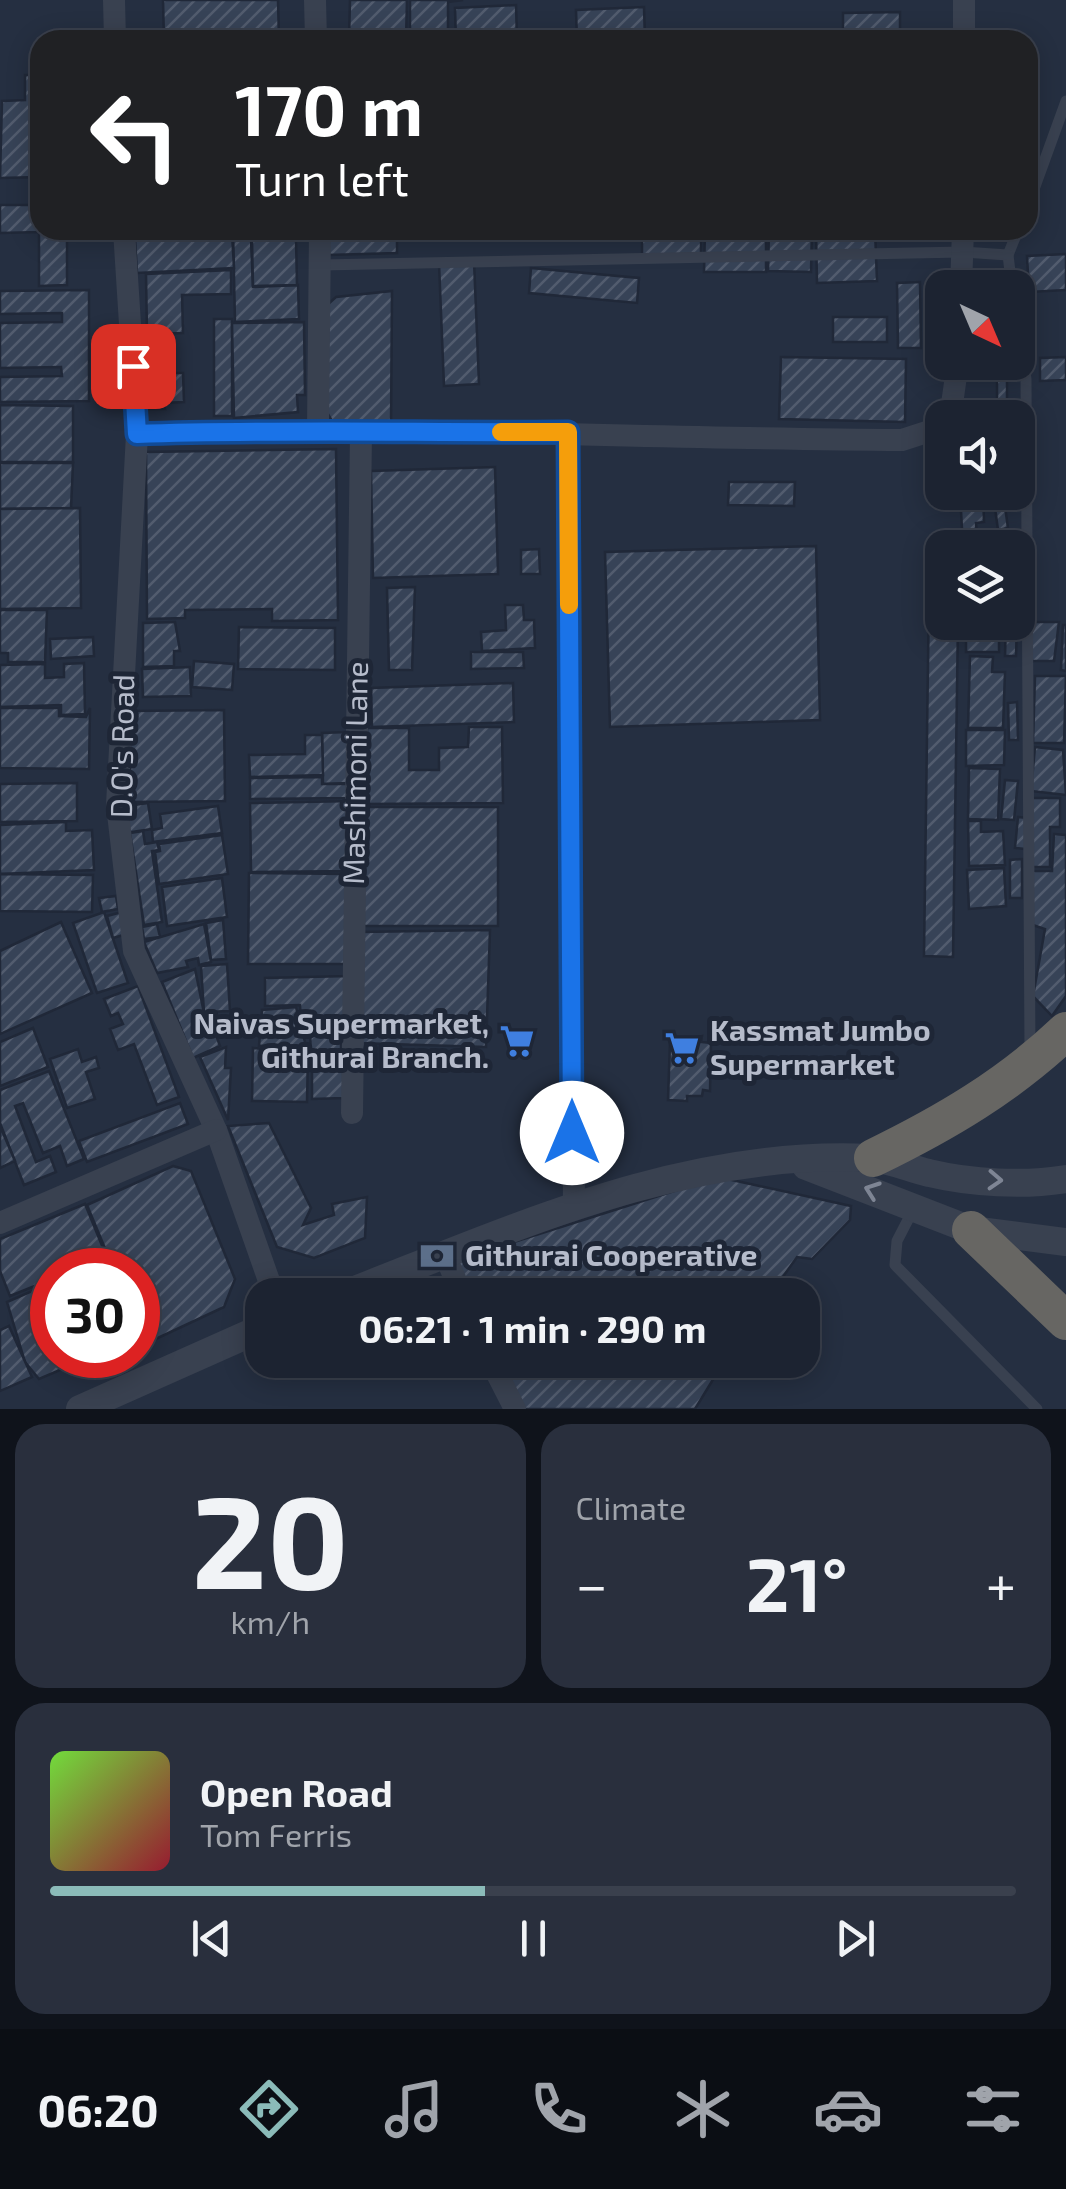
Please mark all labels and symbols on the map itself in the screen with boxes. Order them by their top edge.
north arrow [925,270,1035,380]
pin [91,324,176,409]
street label: Mashimoni Lane [334,661,374,885]
street label: D.O's Road [102,674,140,818]
place label: Naivas Supermarket, Githurai Branch. [194,1004,489,1074]
place label: Kassmat Jumbo Supermarket [710,1011,931,1081]
supermarket icon: Naivas Supermarket, Githurai Branch. [498,1022,536,1060]
supermarket icon: Kassmat Jumbo Supermarket [663,1029,701,1067]
position arrow [520,1081,624,1185]
one-way arrow [988,1169,1004,1190]
one-way arrow [864,1182,882,1202]
place label: Githurai Cooperative [465,1236,757,1272]
bank icon: Githurai Cooperative [418,1237,456,1275]
speed limit sign: 30 [30,1248,160,1378]

